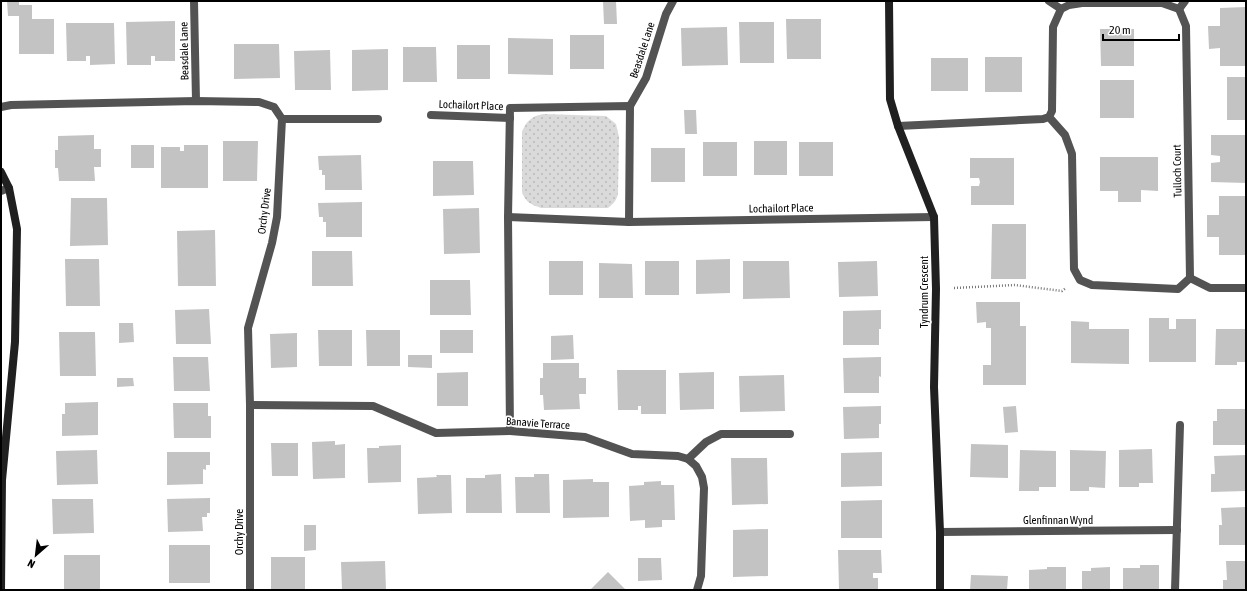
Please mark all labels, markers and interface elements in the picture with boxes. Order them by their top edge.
scale bar [1103,16,1179,42]
street label: Beasdale Lane [627,20,657,80]
street label: Beasdale Lane [177,22,191,80]
text: 20 m [1109,23,1131,37]
street label: Lochailort Place [438,98,504,112]
street label: Tulloch Court [1171,144,1183,198]
street label: Orchy Drive [255,187,273,235]
street label: Lochailort Place [749,201,813,215]
street label: Tyndrum Crescent [918,256,930,328]
street label: Banavie Terrace [506,415,570,431]
street label: Orchy Drive [233,509,245,555]
street label: Glenfinnan Wynd [1023,514,1093,526]
north arrow [16,535,56,575]
text: N [26,557,37,571]

